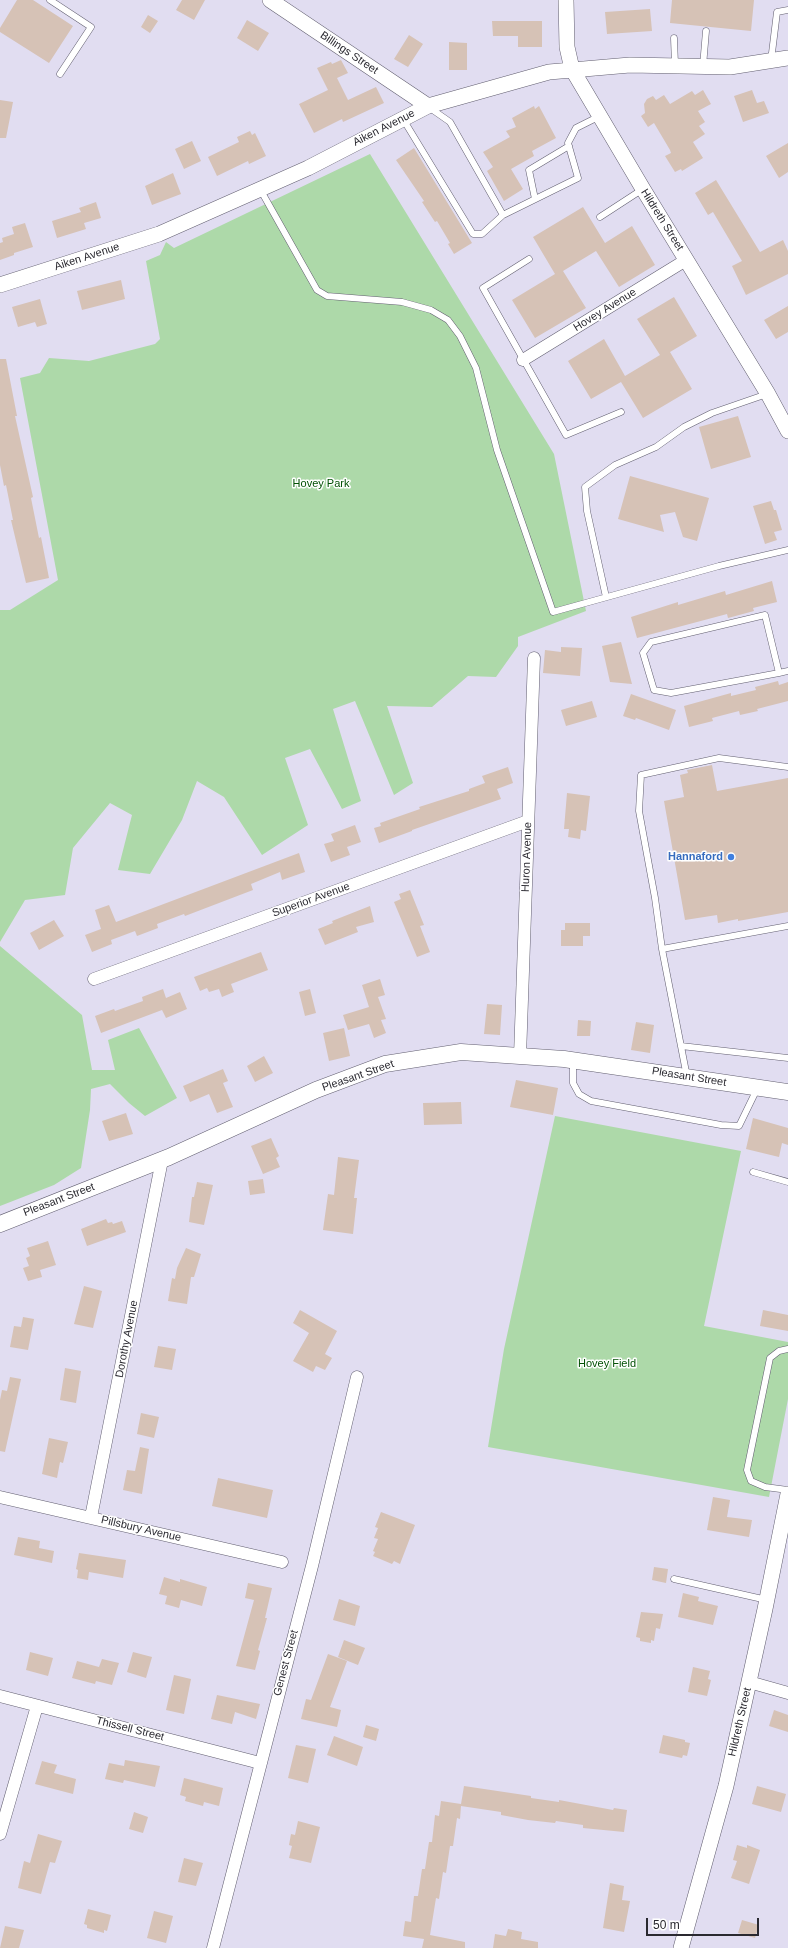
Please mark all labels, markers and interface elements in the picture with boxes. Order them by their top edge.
street label: Billings Street [317,29,381,77]
street label: Aiken Avenue [351,107,417,149]
street label: Hildreth Street [638,187,686,253]
street label: Aiken Avenue [53,240,121,274]
street label: Hovey Avenue [571,285,639,335]
park label: Hovey Park [293,477,349,491]
street label: Huron Avenue [519,822,535,892]
place label: Hannaford [668,850,723,864]
marker: Hannaford [726,852,736,862]
street label: Superior Avenue [270,880,352,920]
street label: Pleasant Street [320,1058,396,1094]
street label: Pleasant Street [651,1065,727,1089]
street label: Pleasant Street [22,1180,96,1220]
street label: Dorothy Avenue [113,1299,141,1379]
park label: Hovey Field [578,1357,636,1371]
street label: Pillsbury Avenue [100,1513,182,1545]
street label: Genest Street [271,1629,301,1697]
street label: Hildreth Street [726,1686,754,1758]
street label: Thissell Street [95,1714,165,1744]
scale bar [648,1910,761,1936]
text: 50 m [653,1918,680,1932]

